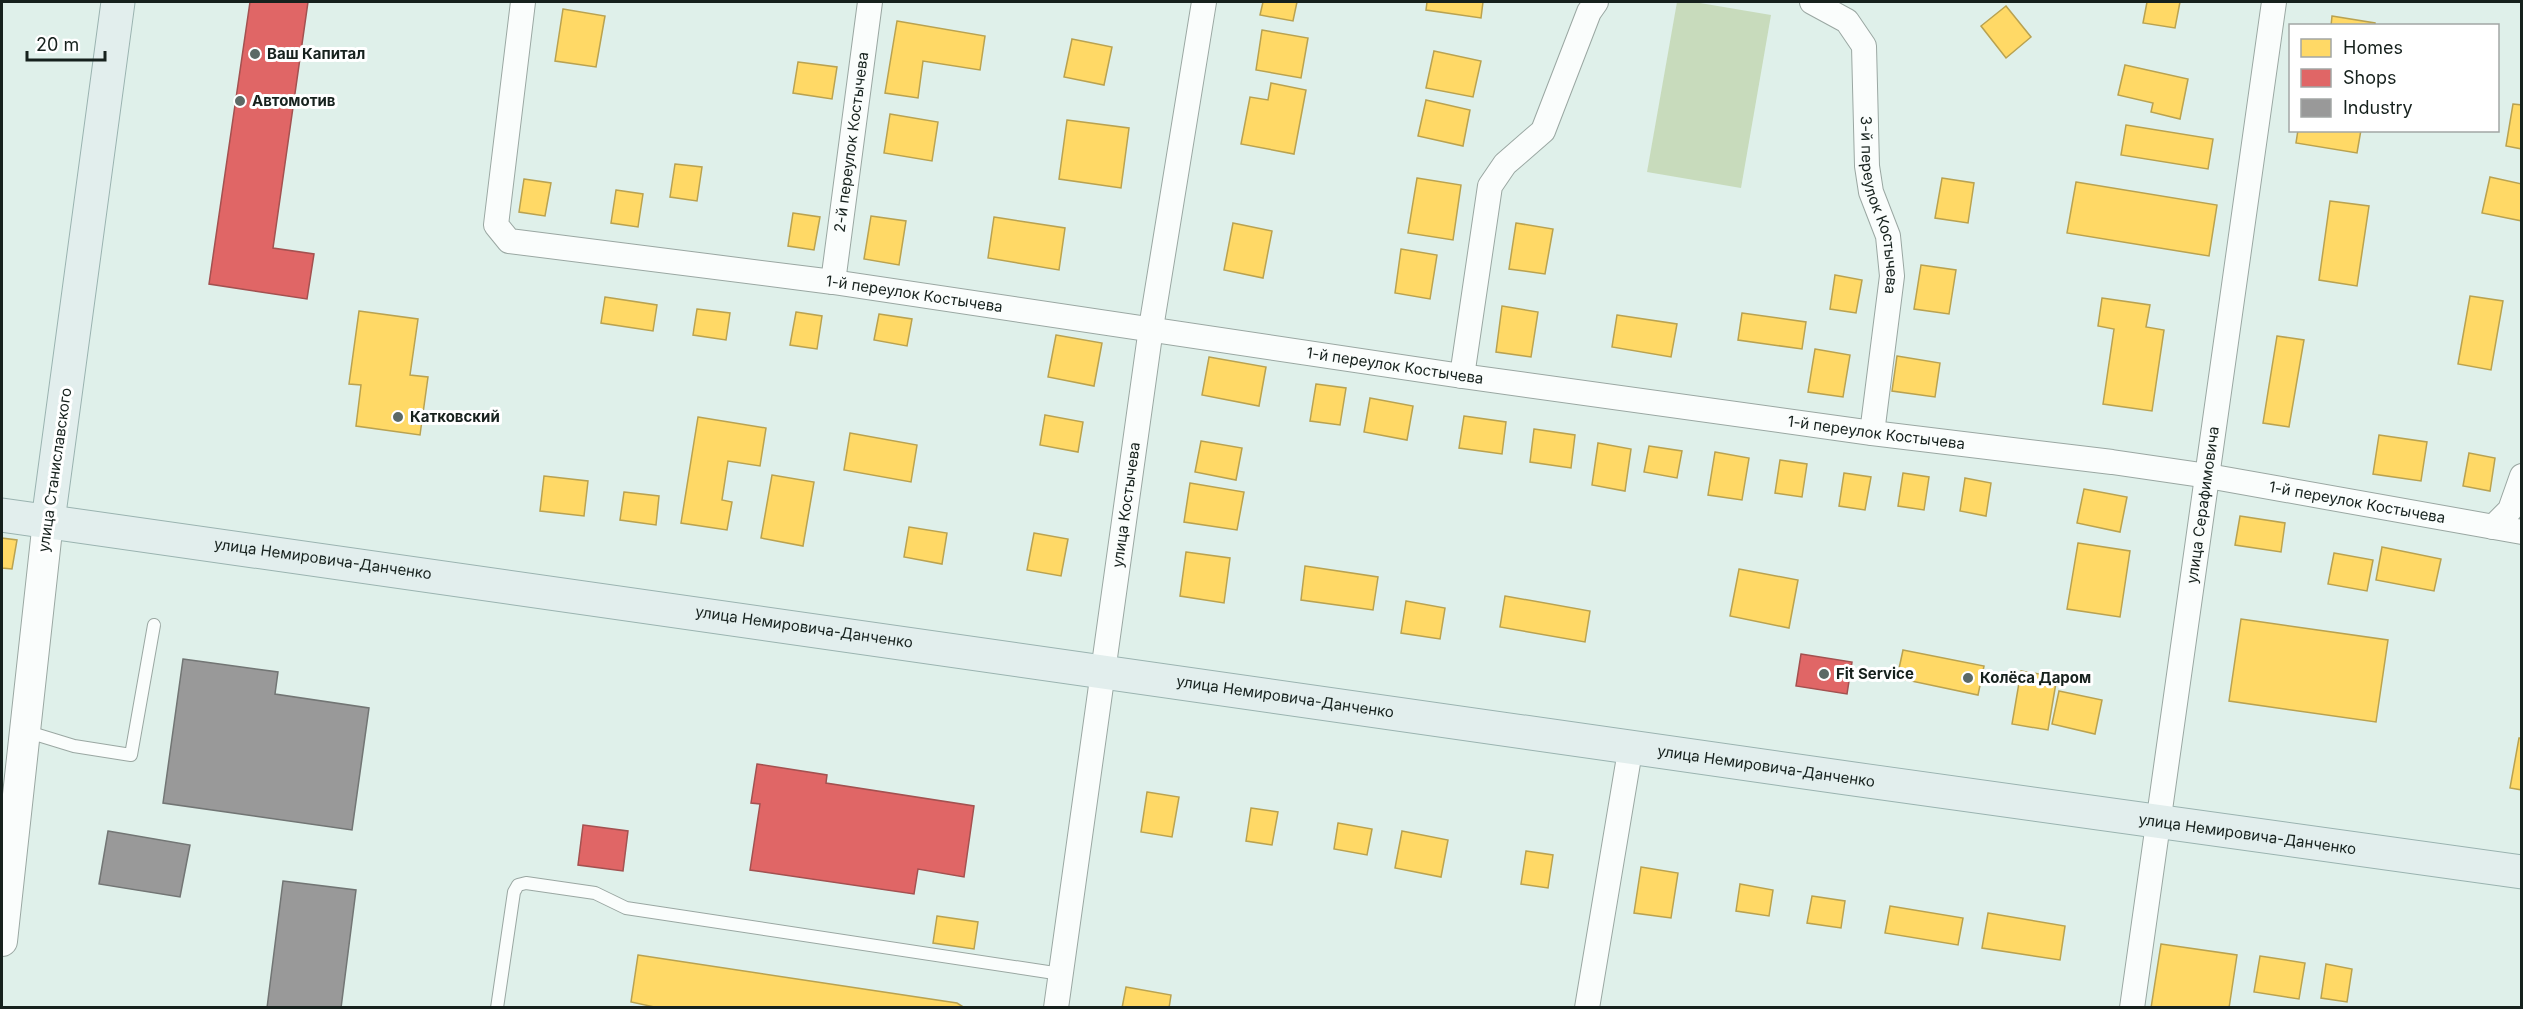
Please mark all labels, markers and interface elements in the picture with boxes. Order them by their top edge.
scale bar [27,24,105,62]
legend [2289,24,2499,132]
text: 20 m [36,34,79,55]
text: Homes [2343,37,2403,58]
place label: Ваш Капитал [267,44,365,63]
marker: Ваш Капитал [248,47,262,61]
street label: 2-й переулок Костычева [830,51,872,234]
text: Shops [2343,67,2397,88]
place label: Автомотив [252,91,336,110]
marker: Автомотив [233,94,247,108]
text: Industry [2343,97,2413,118]
street label: 3-й переулок Костычева [1857,116,1902,295]
street label: 1-й переулок Костычева [825,271,1004,316]
street label: 1-й переулок Костычева [1305,343,1485,388]
street label: улица Станиславского [34,387,75,553]
place label: Катковский [410,407,500,426]
marker: Катковский [391,410,405,424]
street label: 1-й переулок Костычева [1786,411,1966,453]
street label: улица Серафимовича [2182,425,2223,585]
street label: улица Костычева [1108,441,1144,569]
street label: 1-й переулок Костычева [2268,477,2447,527]
street label: улица Немировича-Данченко [213,534,433,583]
street label: улица Немировича-Данченко [694,602,914,652]
place label: Fit Service [1836,664,1914,683]
marker: Fit Service [1817,667,1831,681]
place label: Колёса Даром [1980,668,2091,687]
street label: улица Немировича-Данченко [1175,671,1395,722]
marker: Колёса Даром [1961,671,1975,685]
street label: улица Немировича-Данченко [1656,741,1876,791]
street label: улица Немировича-Данченко [2137,809,2357,858]

